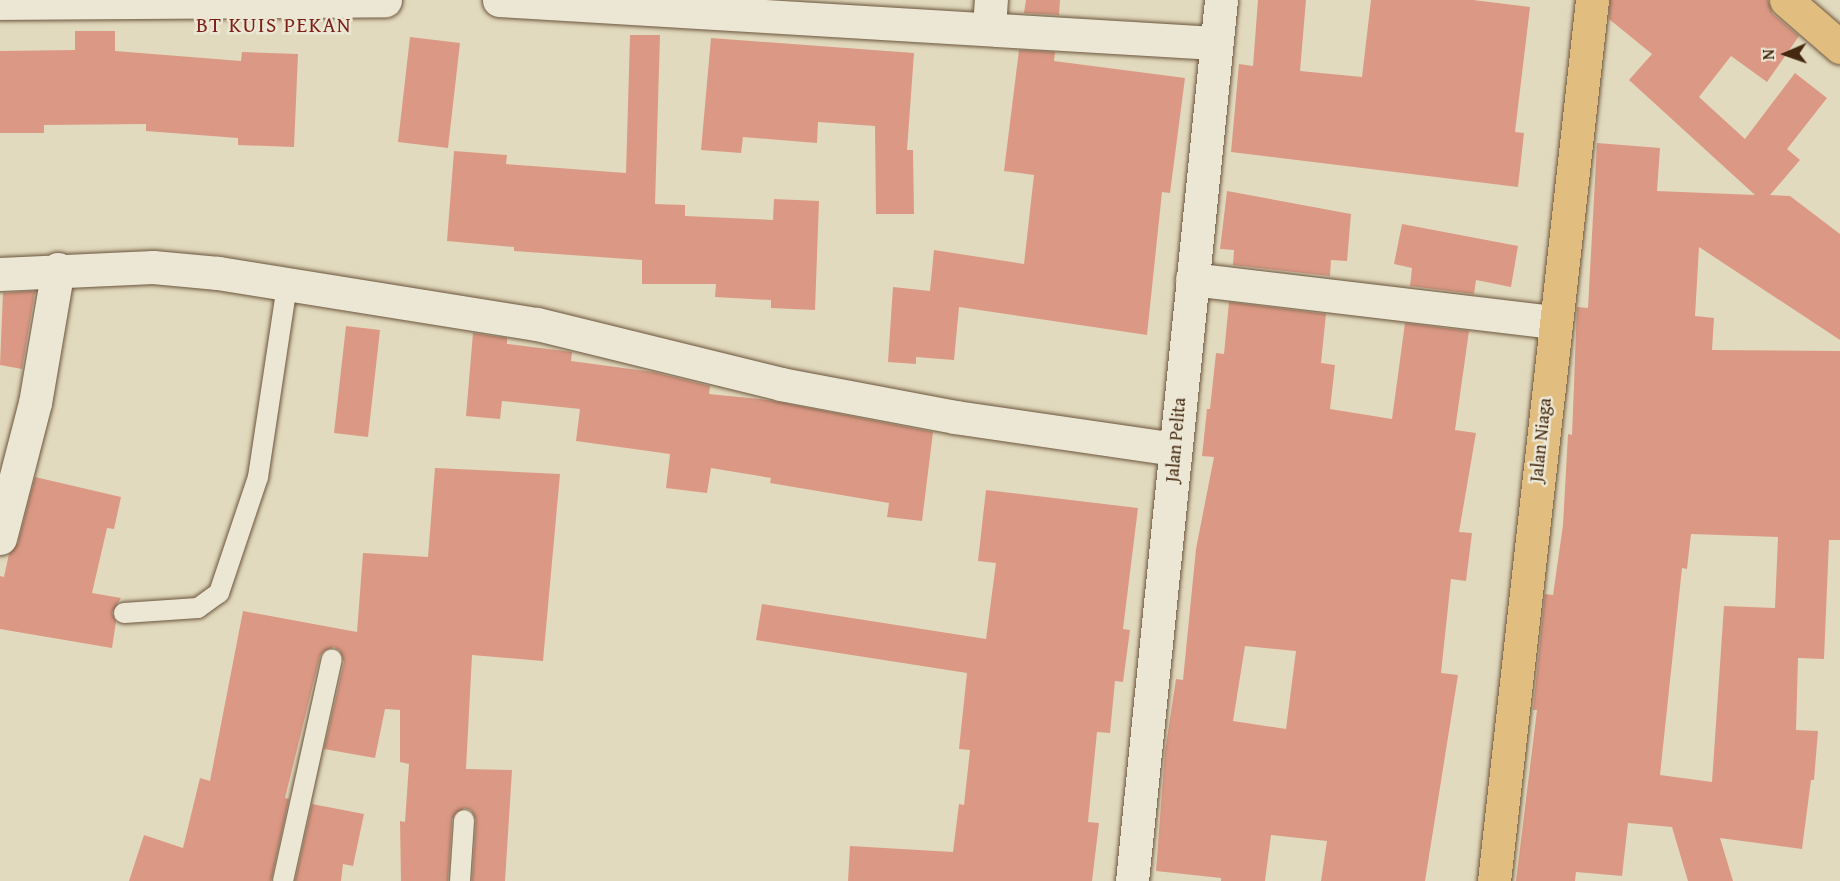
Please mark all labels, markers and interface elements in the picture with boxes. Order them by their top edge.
district label: BT KUIS PEKAN [196,12,352,38]
north arrow [1756,24,1816,84]
text: N [1756,49,1780,60]
street label: Jalan Pelita [1162,397,1190,483]
street label: Jalan Niaga [1526,397,1556,483]

